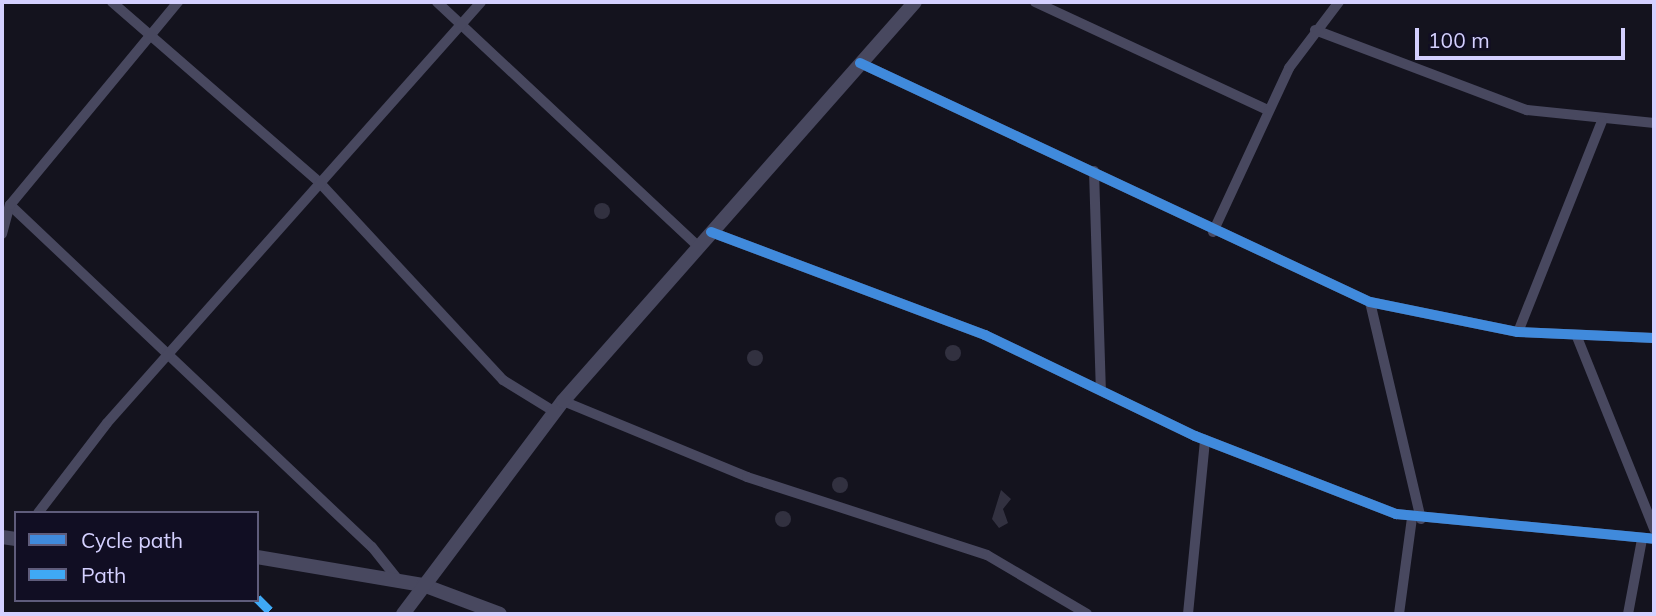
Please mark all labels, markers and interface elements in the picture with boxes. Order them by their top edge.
scale bar [1418,14,1628,58]
text: 100 m [1428,27,1490,53]
legend [14,511,259,602]
text: Cycle path [81,527,183,553]
text: Path [81,562,126,588]

